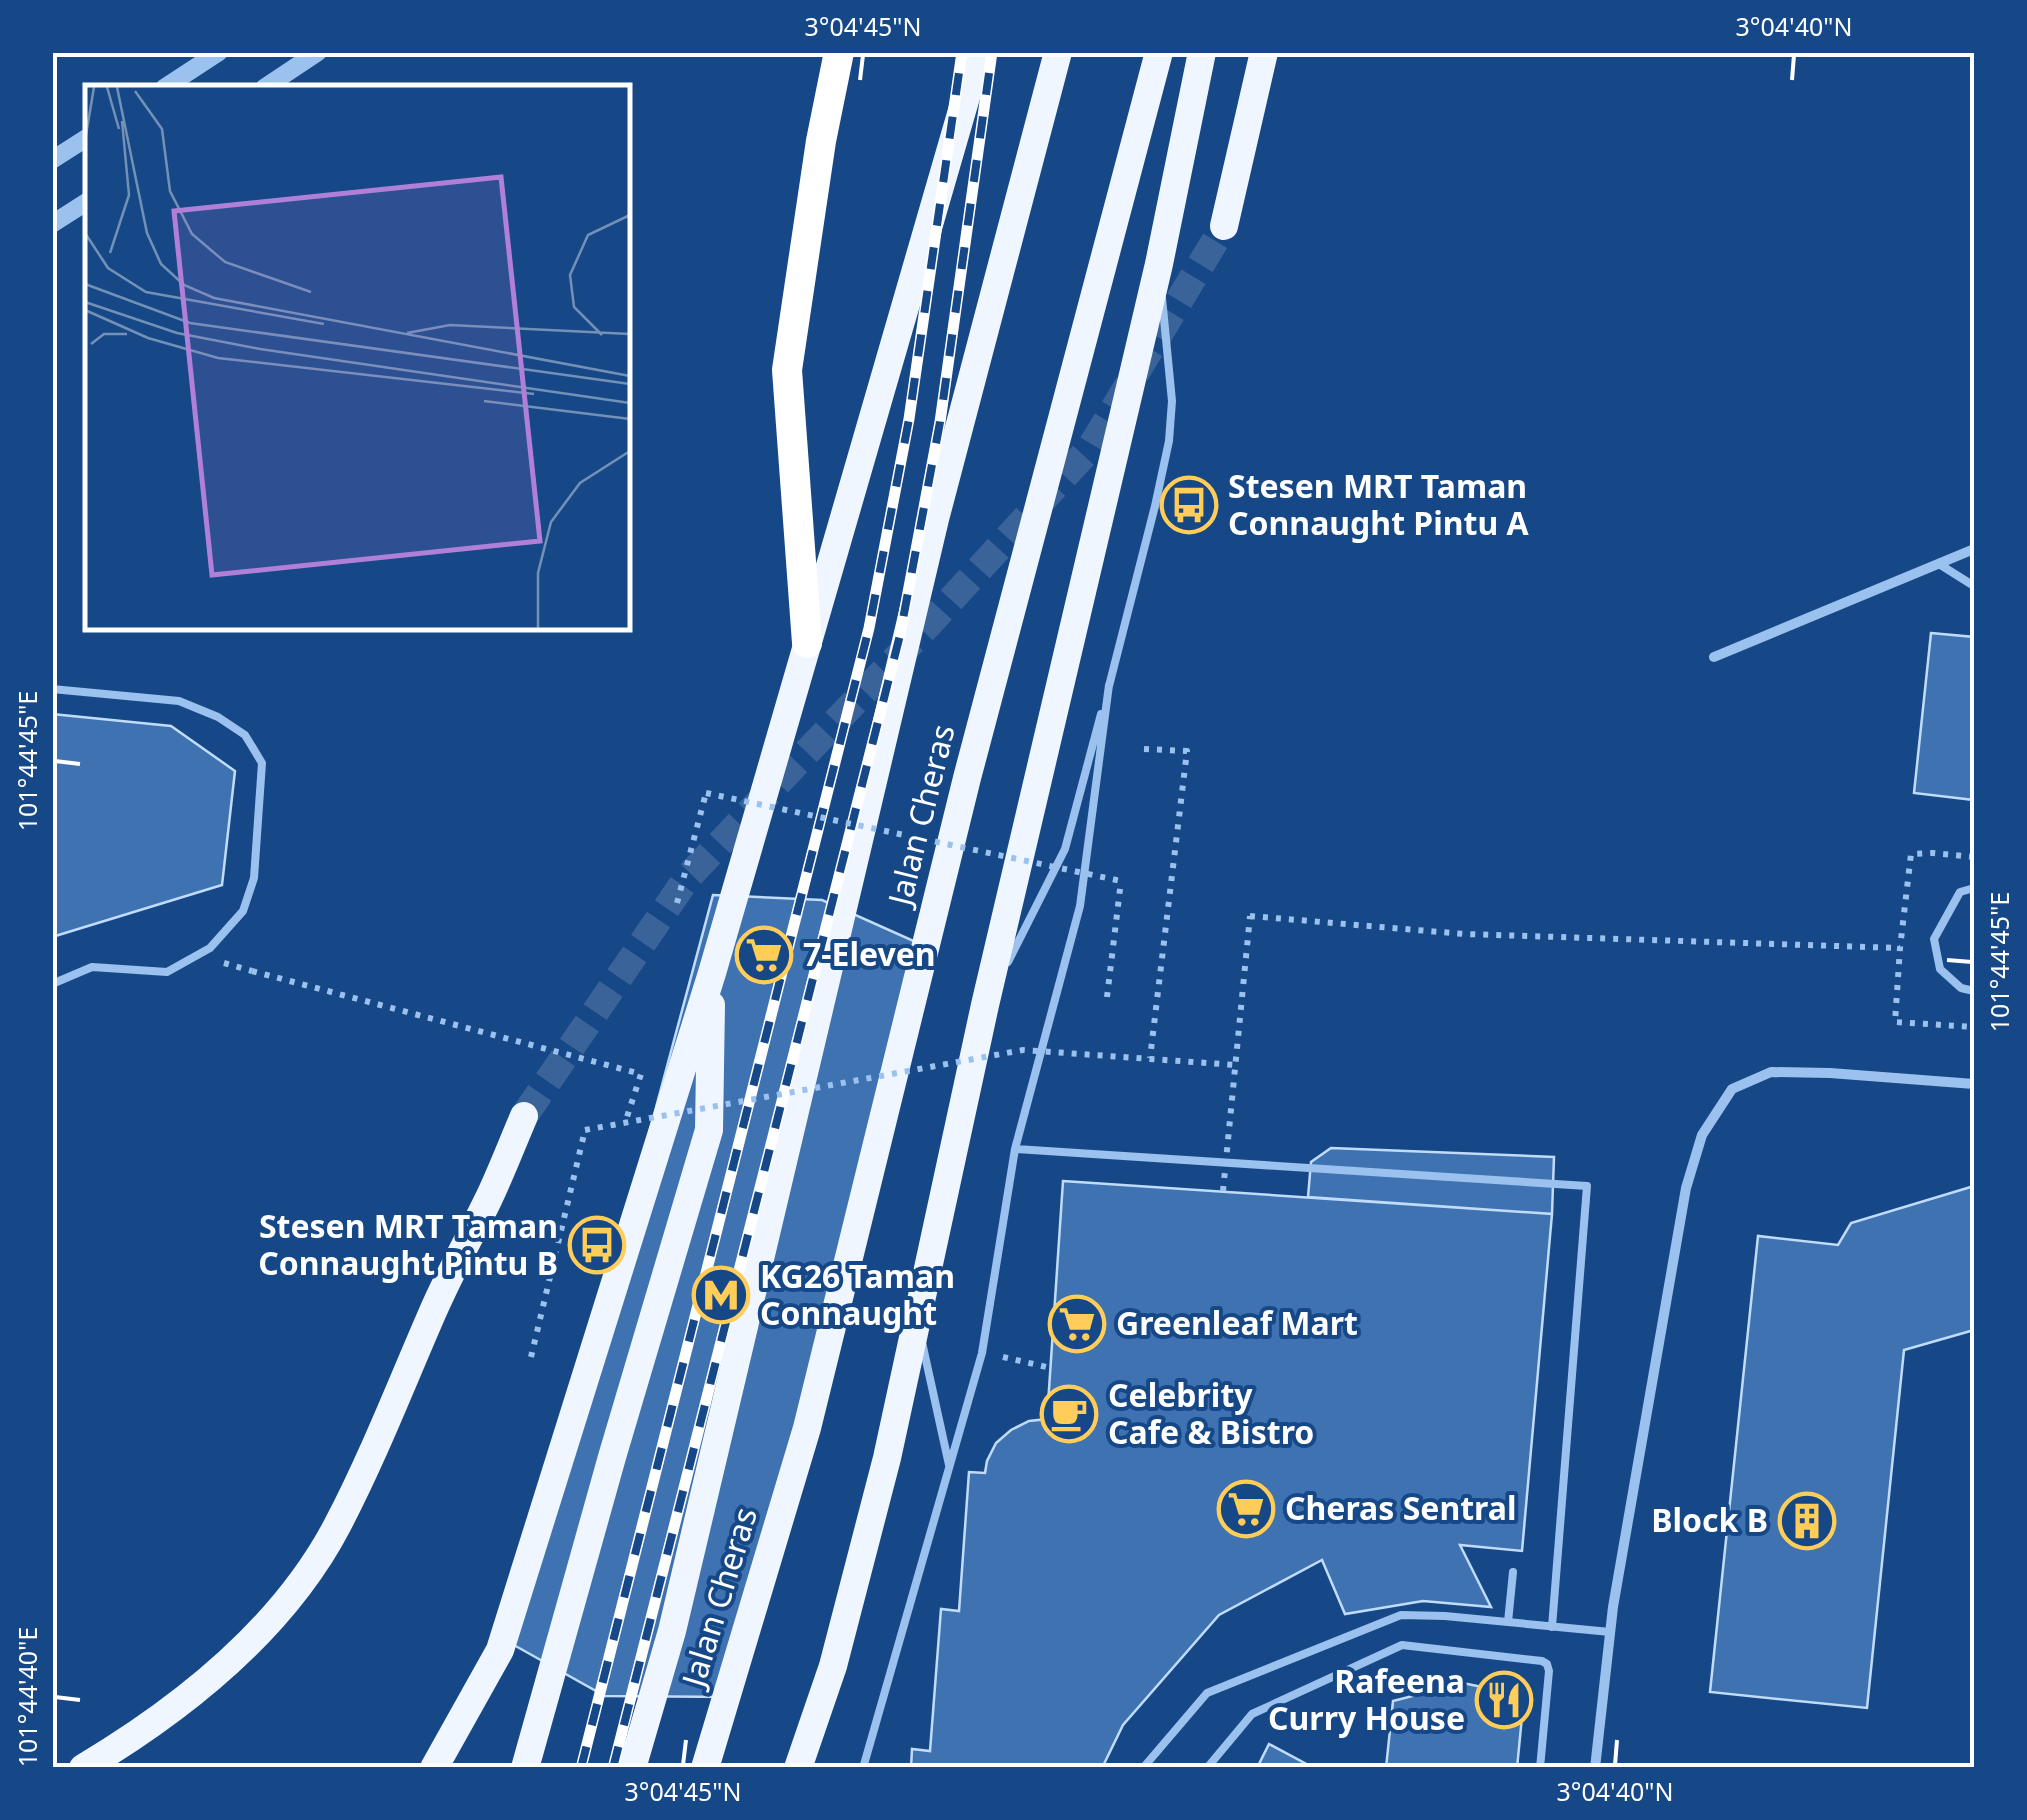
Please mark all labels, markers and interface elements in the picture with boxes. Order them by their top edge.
text: 3°04'45"N [804,9,922,43]
text: 3°04'40"N [1735,9,1853,43]
inset map [85,85,630,630]
place label: Stesen MRT Taman Connaught Pintu A [1228,464,1530,544]
bus stop icon: Stesen MRT Taman Connaught Pintu A [1159,475,1219,535]
text: 101°44'45"E [10,691,44,831]
street label: Jalan Cheras [877,720,964,912]
text: 101°44'45"E [1982,892,2016,1032]
supermarket icon: 7-Eleven [734,925,794,985]
place label: 7-Eleven [803,932,936,975]
place label: Stesen MRT Taman Connaught Pintu B [258,1204,558,1284]
bus stop icon: Stesen MRT Taman Connaught Pintu B [567,1215,627,1275]
place label: KG26 Taman Connaught [760,1254,955,1334]
metro station icon: KG26 Taman Connaught [691,1265,751,1325]
supermarket icon: Greenleaf Mart [1047,1294,1107,1354]
place label: Greenleaf Mart [1116,1301,1358,1344]
place label: Celebrity Cafe & Bistro [1108,1373,1314,1453]
cafe icon: Celebrity Cafe & Bistro [1039,1384,1099,1444]
supermarket icon: Cheras Sentral [1216,1479,1276,1539]
place label: Cheras Sentral [1285,1486,1516,1529]
building icon: Block B [1777,1491,1837,1551]
place label: Block B [1651,1498,1768,1541]
street label: Jalan Cheras [670,1502,766,1694]
text: 101°44'40"E [10,1627,44,1767]
place label: Rafeena Curry House [1268,1659,1465,1739]
restaurant icon: Rafeena Curry House [1474,1670,1534,1730]
text: 3°04'45"N [624,1774,742,1808]
text: 3°04'40"N [1556,1774,1674,1808]

